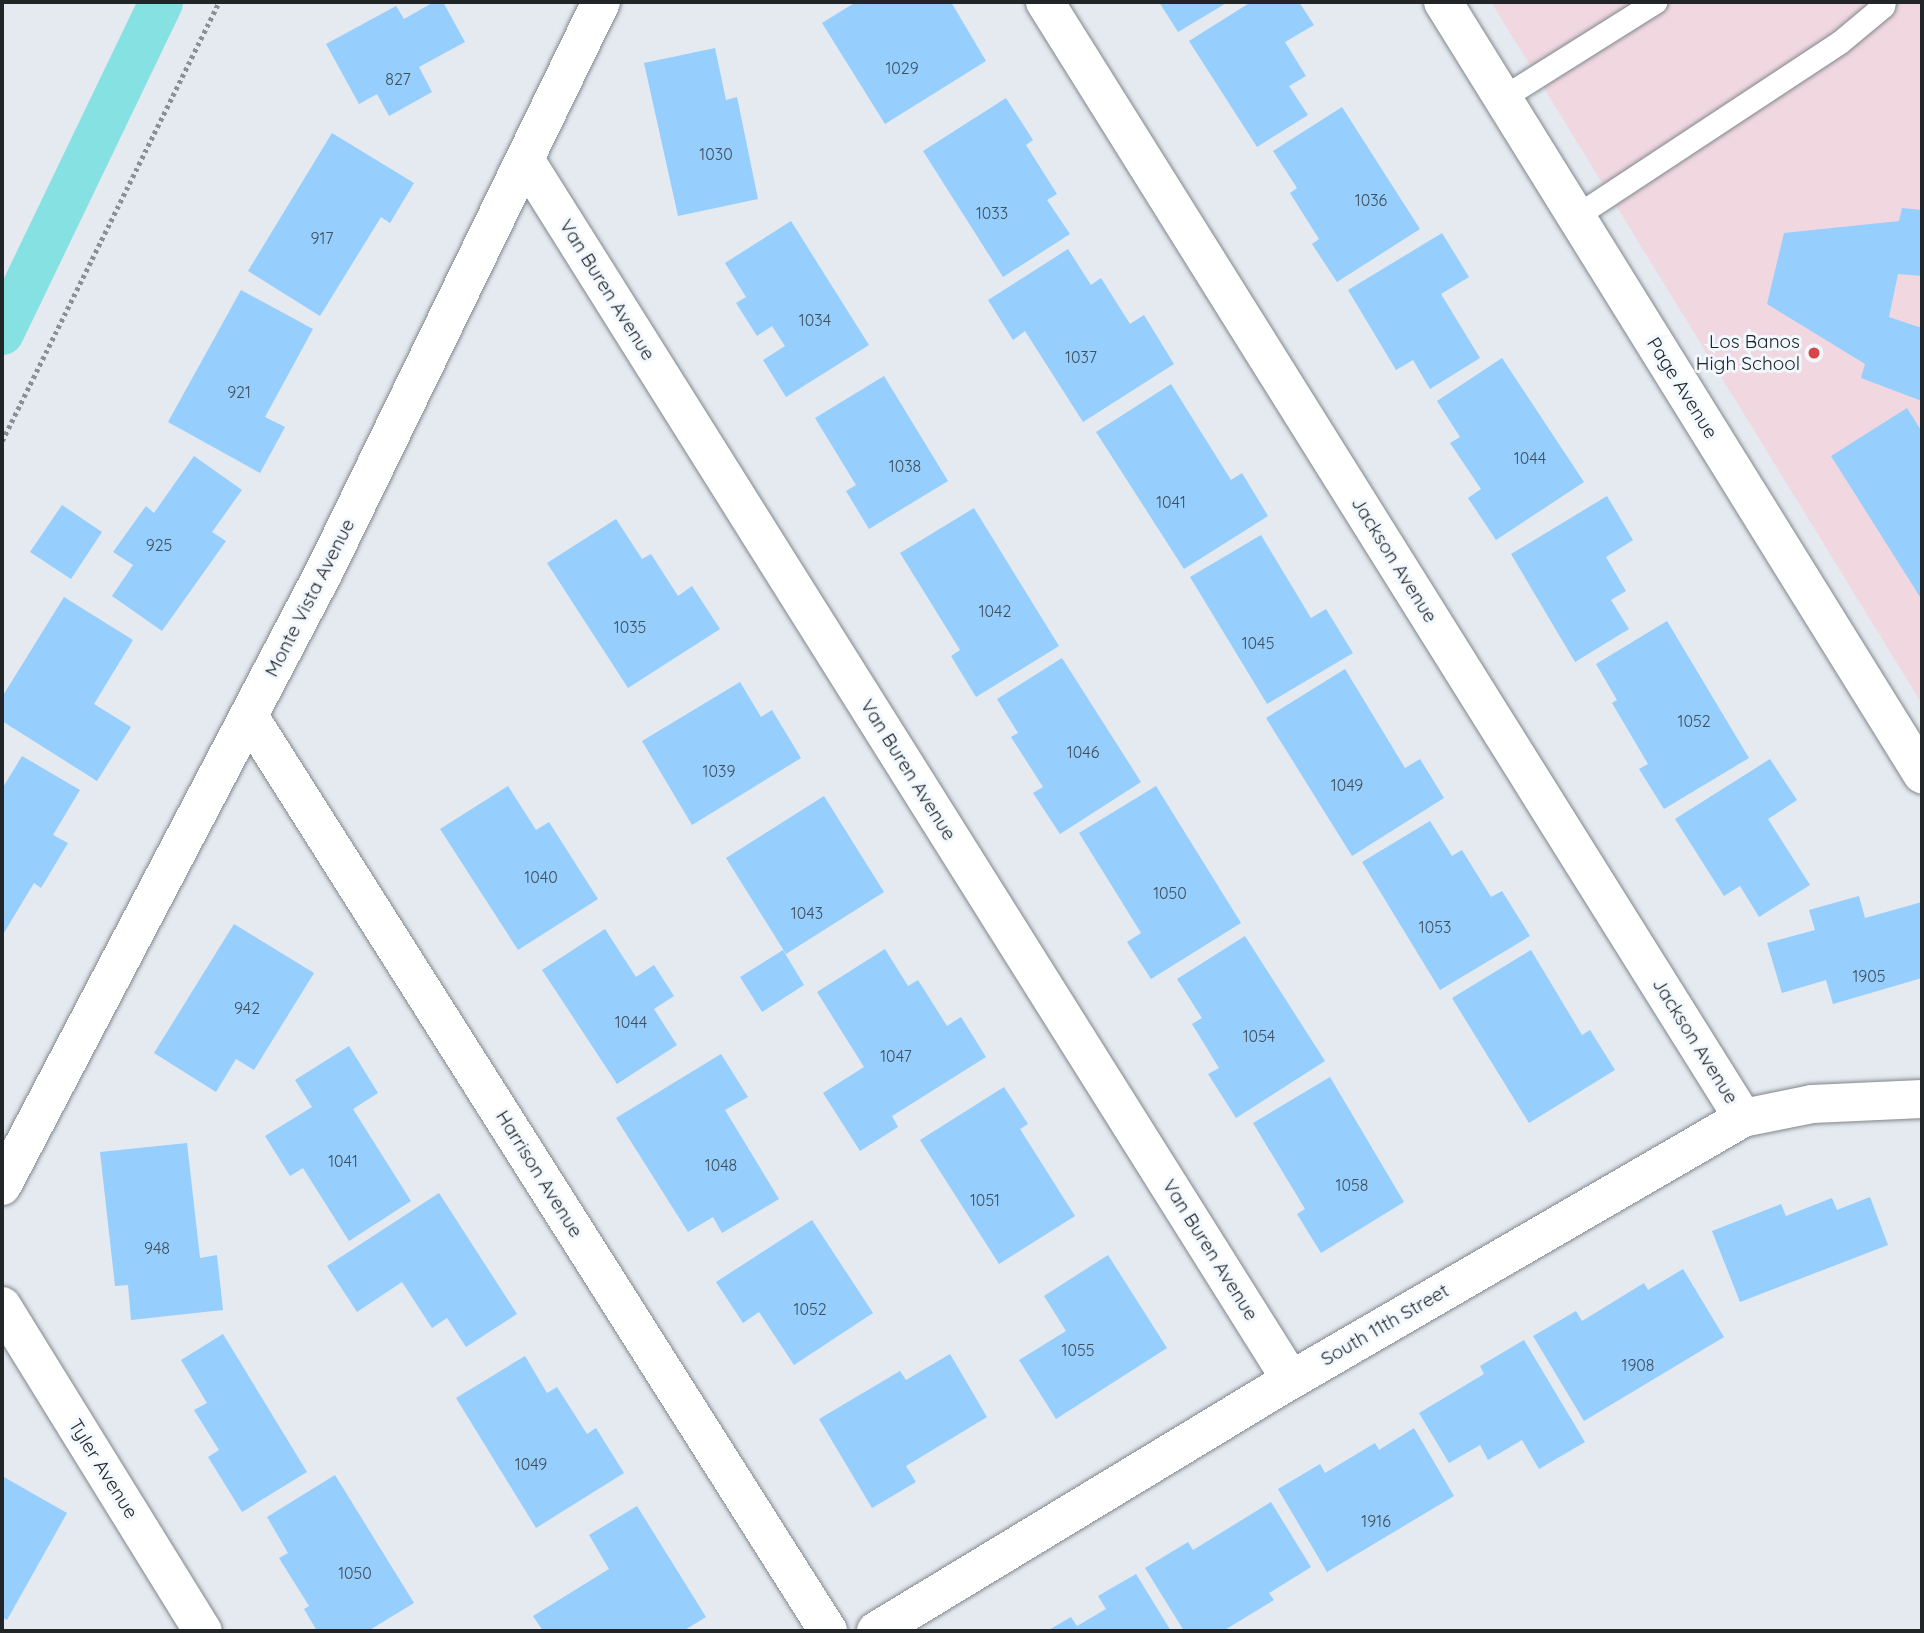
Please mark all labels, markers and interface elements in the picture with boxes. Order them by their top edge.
house number: 1029 [885,58,919,78]
house number: 827 [385,69,411,89]
house number: 1030 [699,144,733,164]
house number: 1036 [1355,190,1387,210]
house number: 1033 [976,203,1008,223]
street label: Van Buren Avenue [554,215,660,365]
house number: 917 [310,228,334,248]
house number: 1034 [799,310,831,330]
place label: Los Banos High School [1696,331,1800,375]
street label: Page Avenue [1642,333,1722,443]
marker: Los Banos High School [1806,345,1822,361]
house number: 1037 [1065,347,1097,367]
house number: 921 [227,382,251,402]
house number: 1044 [1514,448,1546,468]
house number: 1038 [889,456,921,476]
house number: 1041 [1156,492,1186,512]
street label: Jackson Avenue [1346,493,1442,627]
street label: Monte Vista Avenue [260,515,360,681]
house number: 925 [146,535,172,555]
house number: 1042 [979,601,1011,621]
house number: 1035 [614,617,646,637]
house number: 1045 [1242,633,1274,653]
street label: Van Buren Avenue [855,695,961,845]
house number: 1052 [1677,711,1711,731]
house number: 1046 [1067,742,1099,762]
house number: 1039 [703,761,735,781]
house number: 1049 [1331,775,1363,795]
house number: 1040 [524,867,558,887]
house number: 1050 [1153,883,1187,903]
house number: 1043 [791,903,823,923]
house number: 1053 [1419,917,1451,937]
house number: 1905 [1852,966,1886,986]
street label: Jackson Avenue [1647,974,1743,1108]
house number: 942 [234,998,260,1018]
house number: 1044 [615,1012,647,1032]
house number: 1054 [1243,1026,1275,1046]
house number: 1047 [880,1046,912,1066]
street label: Harrison Avenue [491,1106,587,1242]
house number: 1041 [328,1151,358,1171]
house number: 1048 [705,1155,737,1175]
street label: Van Buren Avenue [1157,1175,1263,1325]
house number: 1058 [1336,1175,1368,1195]
house number: 1051 [970,1190,1000,1210]
house number: 948 [144,1238,170,1258]
street label: South 11th Street [1317,1279,1453,1371]
house number: 1052 [793,1299,827,1319]
house number: 1055 [1062,1340,1094,1360]
house number: 1908 [1621,1355,1655,1375]
street label: Tyler Avenue [63,1415,143,1523]
house number: 1049 [515,1454,547,1474]
house number: 1916 [1361,1511,1391,1531]
house number: 1050 [338,1563,372,1583]

